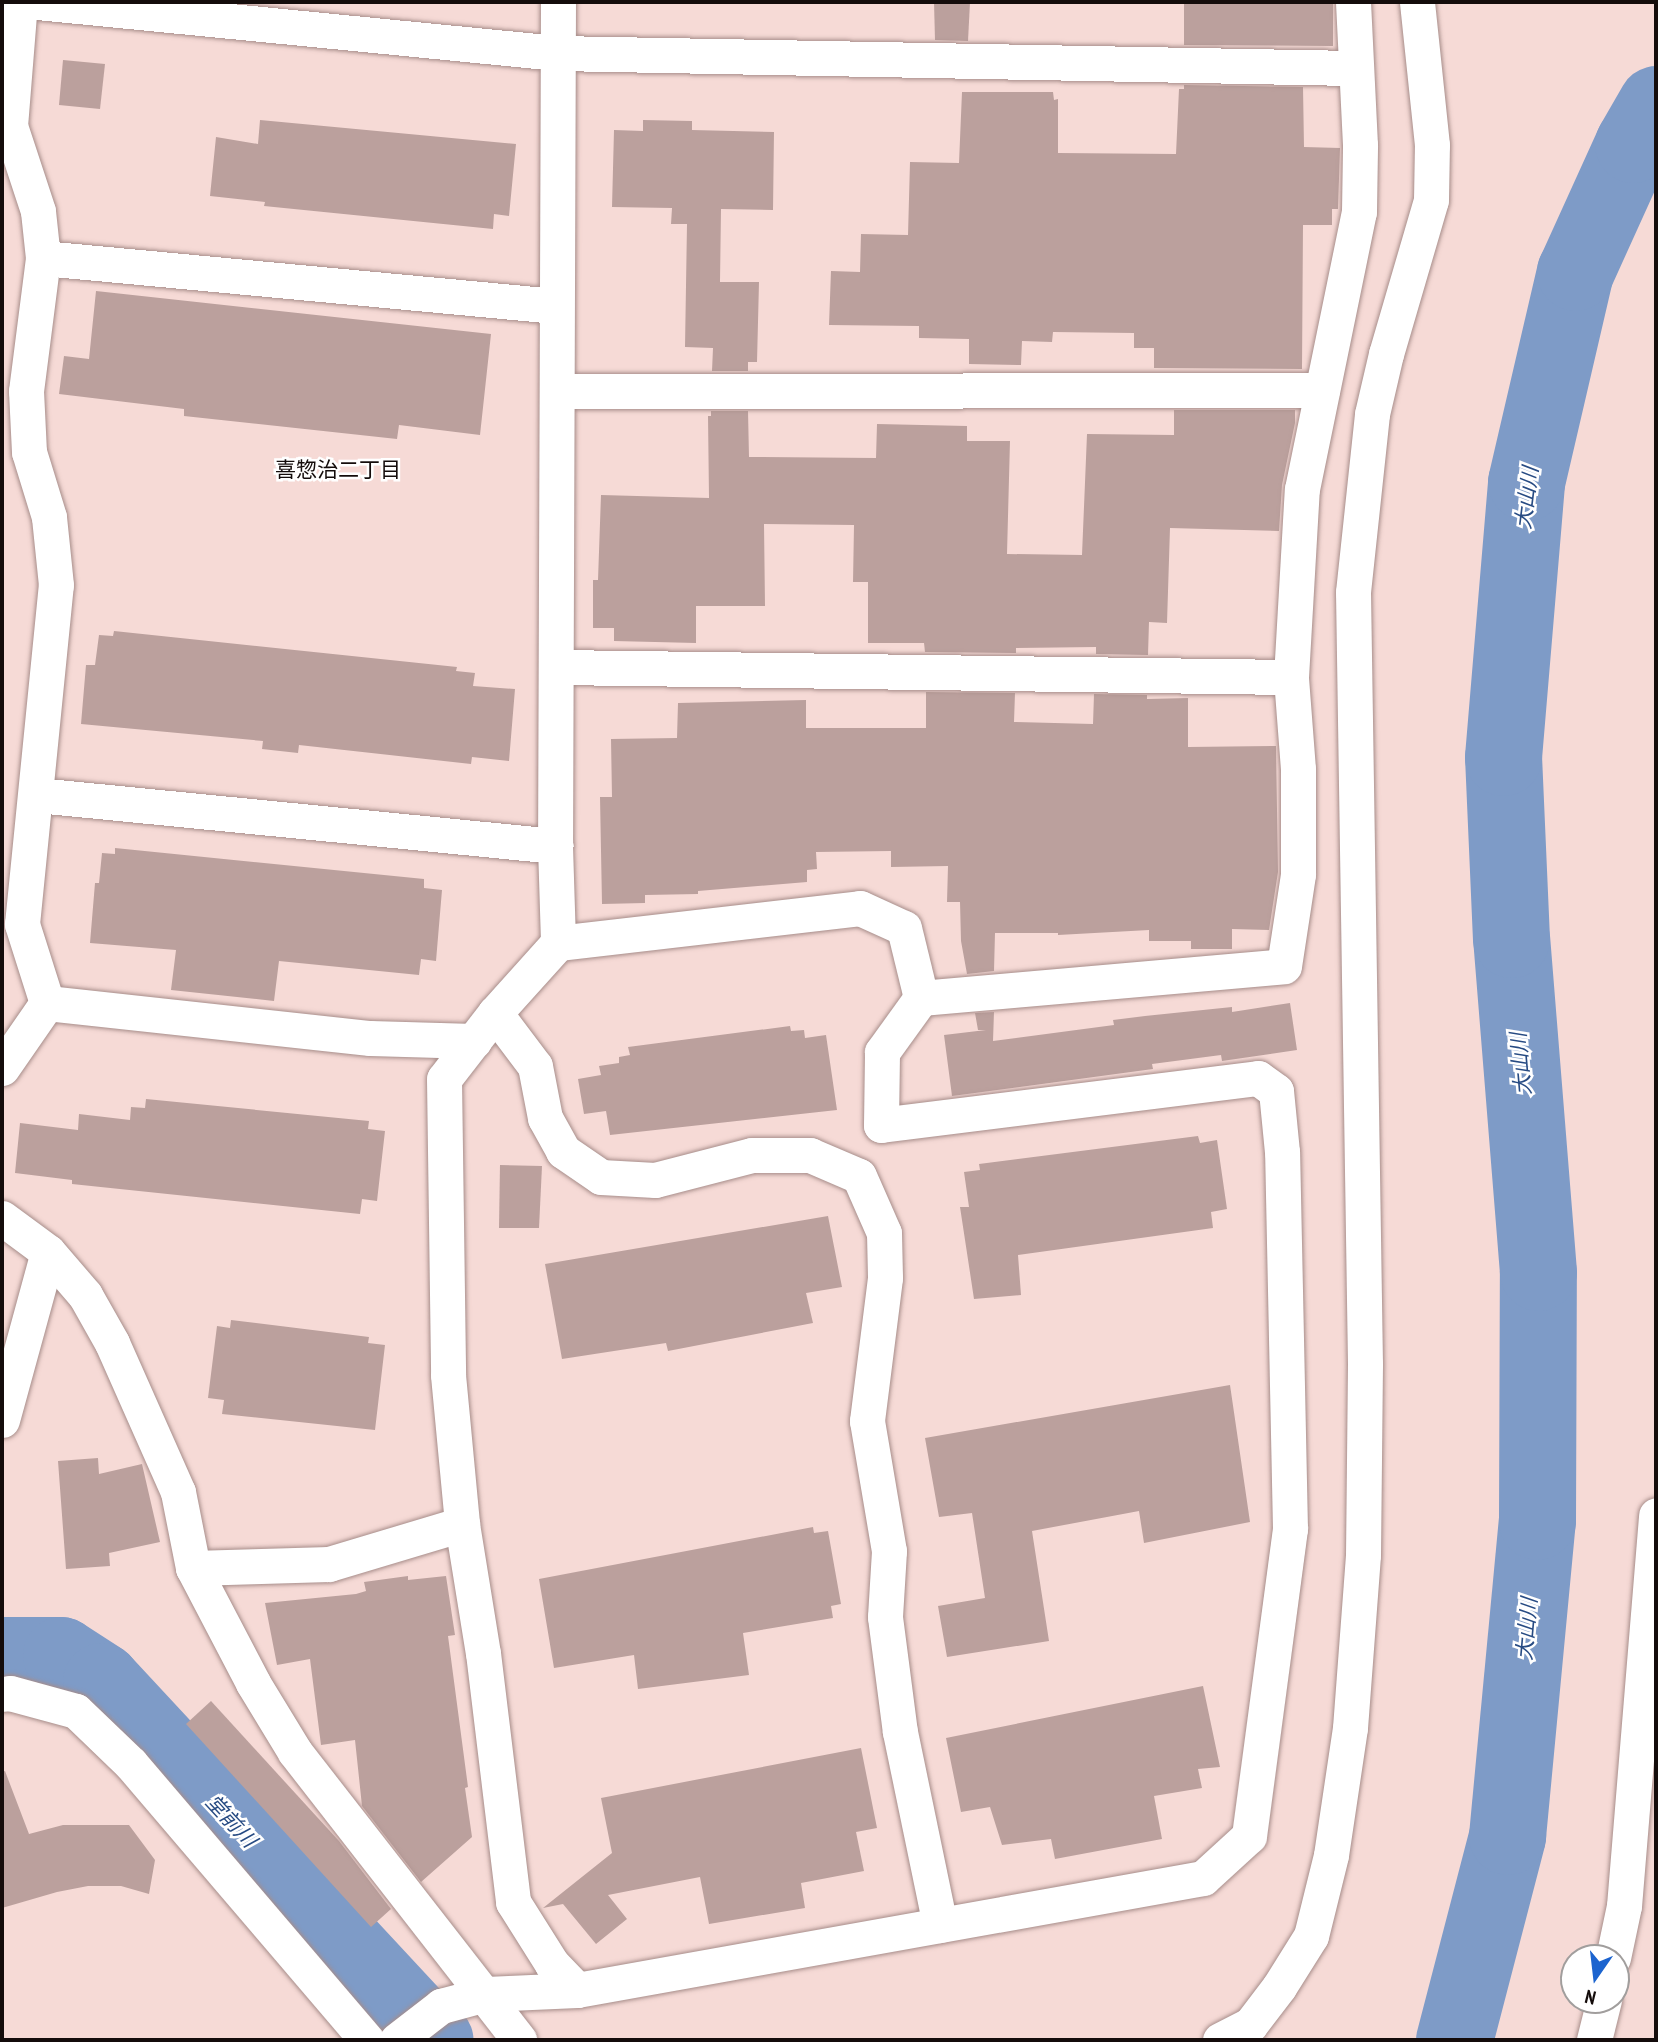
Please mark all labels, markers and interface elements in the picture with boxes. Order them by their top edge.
district label: 喜惣治二丁目 [275,457,401,483]
water label: 大山川 [1511,465,1543,531]
water label: 大山川 [1506,1032,1536,1096]
water label: 大山川 [1512,1597,1542,1661]
water label: 堂前川 [200,1789,262,1853]
north arrow [1560,1944,1630,2014]
text: N [1583,1985,1598,2010]

